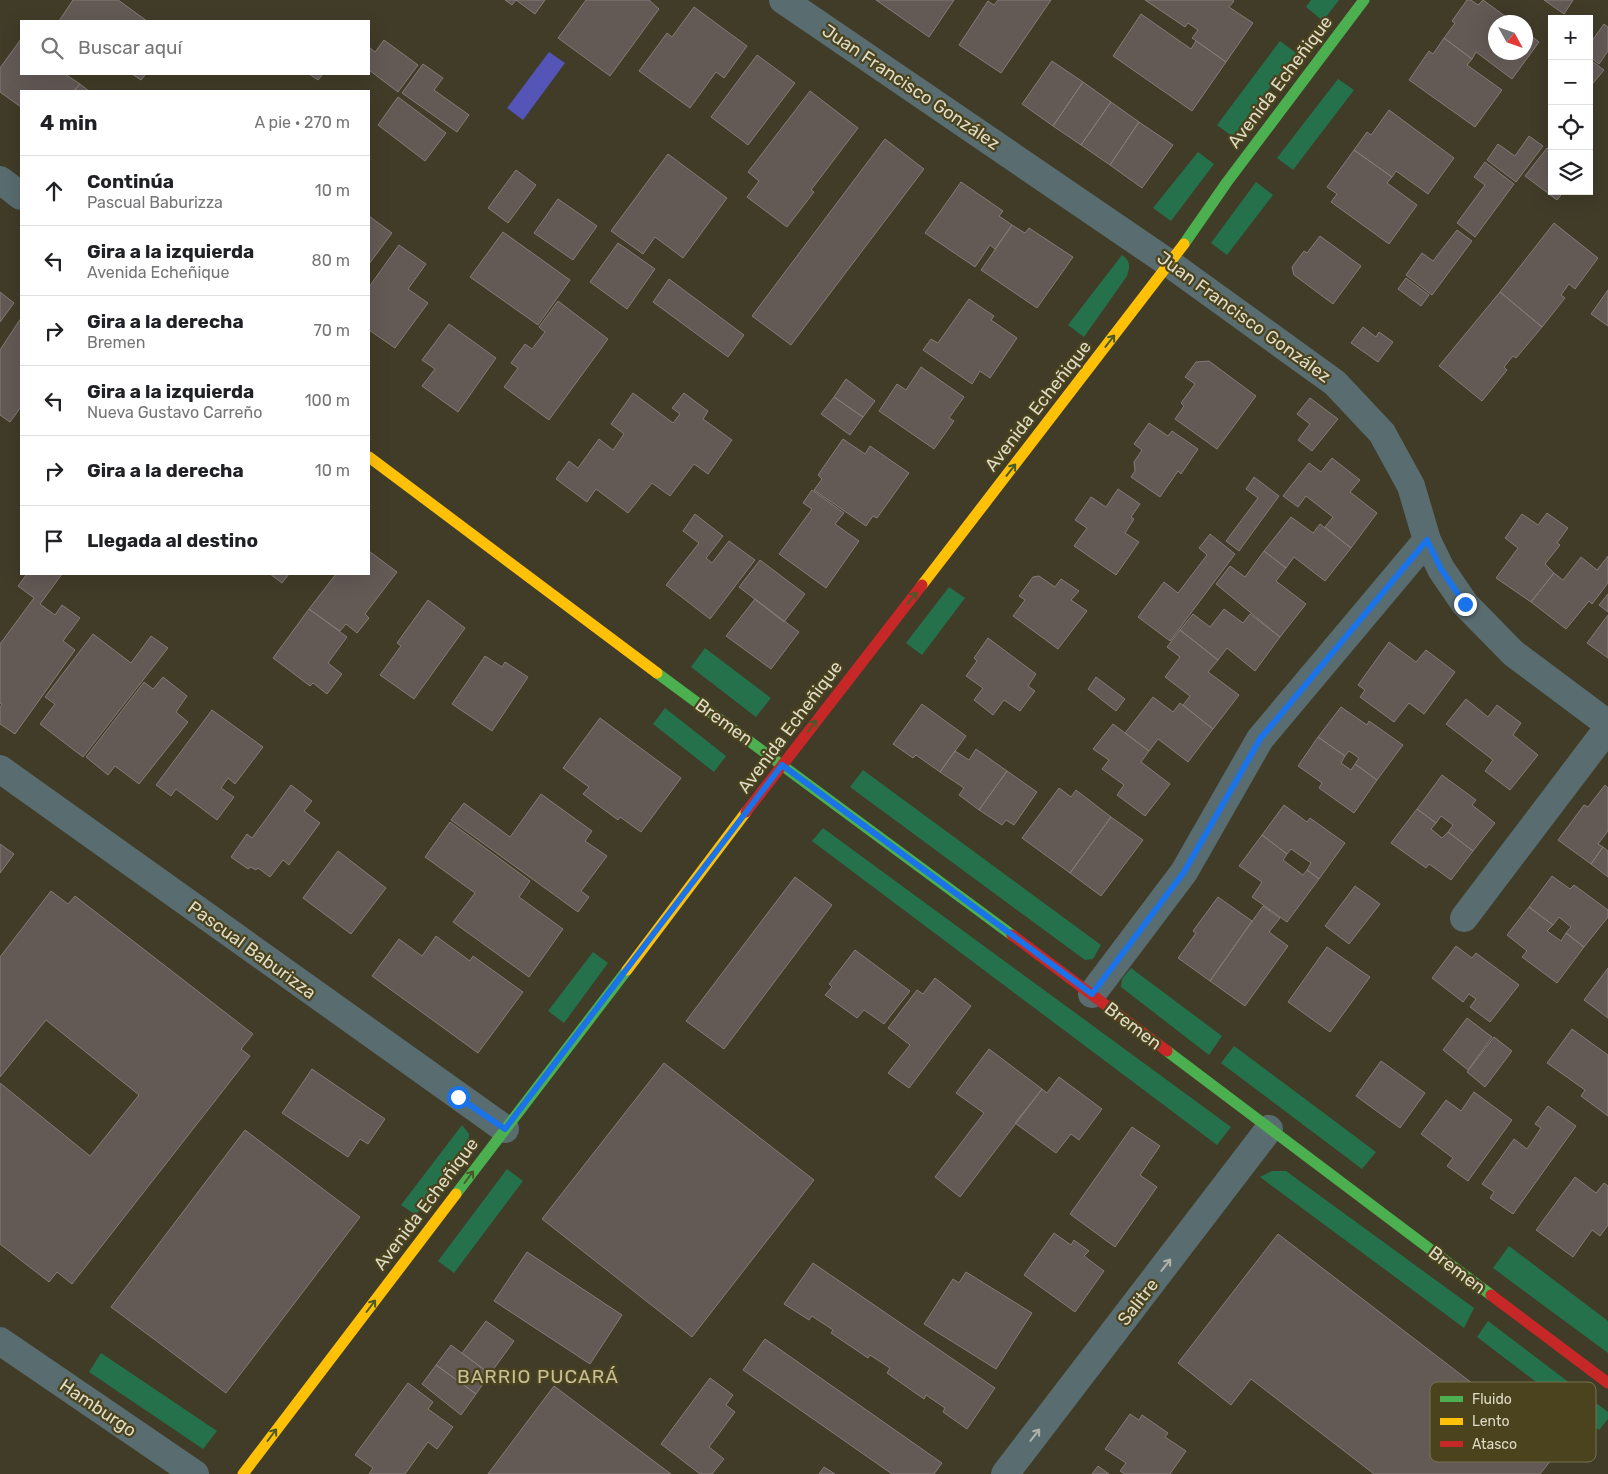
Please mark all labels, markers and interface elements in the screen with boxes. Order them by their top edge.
street label: Avenida Echeñique [1223,11,1337,153]
north arrow [1488,15,1533,60]
map controls [1548,15,1593,195]
button: + [1548,15,1593,60]
street label: Juan Francisco González [818,19,1004,155]
search box [20,20,370,75]
icon: search [38,34,66,62]
text: Buscar aquí [78,36,182,59]
button: − [1548,60,1593,105]
button: locate [1548,105,1593,150]
text: 4 min [40,110,98,135]
text: A pie · 270 m [254,113,350,132]
button: layers [1548,150,1593,195]
text: Continúa [87,170,174,193]
icon: ahead [40,177,68,205]
text: 10 m [315,181,350,200]
text: Pascual Baburizza [87,193,223,212]
text: Gira a la izquierda [87,240,254,263]
icon: left [40,247,68,275]
street label: Juan Francisco González [1153,247,1335,387]
text: 80 m [312,251,350,270]
text: Avenida Echeñique [87,263,229,282]
text: Gira a la derecha [87,310,244,333]
icon: right [40,317,68,345]
text: 70 m [313,321,350,340]
text: Bremen [87,333,145,352]
one-way arrow [1105,335,1116,348]
street label: Avenida Echeñique [980,336,1096,476]
text: Gira a la izquierda [87,380,254,403]
icon: left [40,387,68,415]
text: 100 m [305,391,350,410]
text: Nueva Gustavo Carreño [87,403,262,422]
icon: right [40,457,68,485]
text: Gira a la derecha [87,459,244,482]
text: 10 m [315,461,350,480]
one-way arrow [1006,464,1017,477]
icon: arrive [40,527,68,555]
text: Llegada al destino [87,529,258,552]
one-way arrow [906,592,917,605]
route end [1454,593,1477,616]
street label: Avenida Echeñique [733,656,847,798]
street label: Bremen [691,694,757,750]
one-way arrow [807,719,817,733]
street label: Pascual Baburizza [184,896,320,1004]
street label: Bremen [1100,997,1166,1055]
route start [447,1086,470,1109]
street label: Avenida Echeñique [369,1133,483,1275]
one-way arrow [464,1170,474,1184]
street label: Bremen [1424,1241,1490,1299]
one-way arrow [1161,1258,1171,1272]
street label: Salitre [1113,1274,1163,1330]
one-way arrow [365,1300,376,1313]
district label: BARRIO PUCARÁ [457,1365,619,1388]
street label: Hamburgo [55,1374,141,1442]
legend [1430,1382,1596,1462]
text: Fluido [1472,1391,1512,1408]
text: Lento [1472,1413,1509,1430]
one-way arrow [267,1429,278,1442]
one-way arrow [1029,1429,1040,1442]
text: Atasco [1472,1436,1517,1453]

